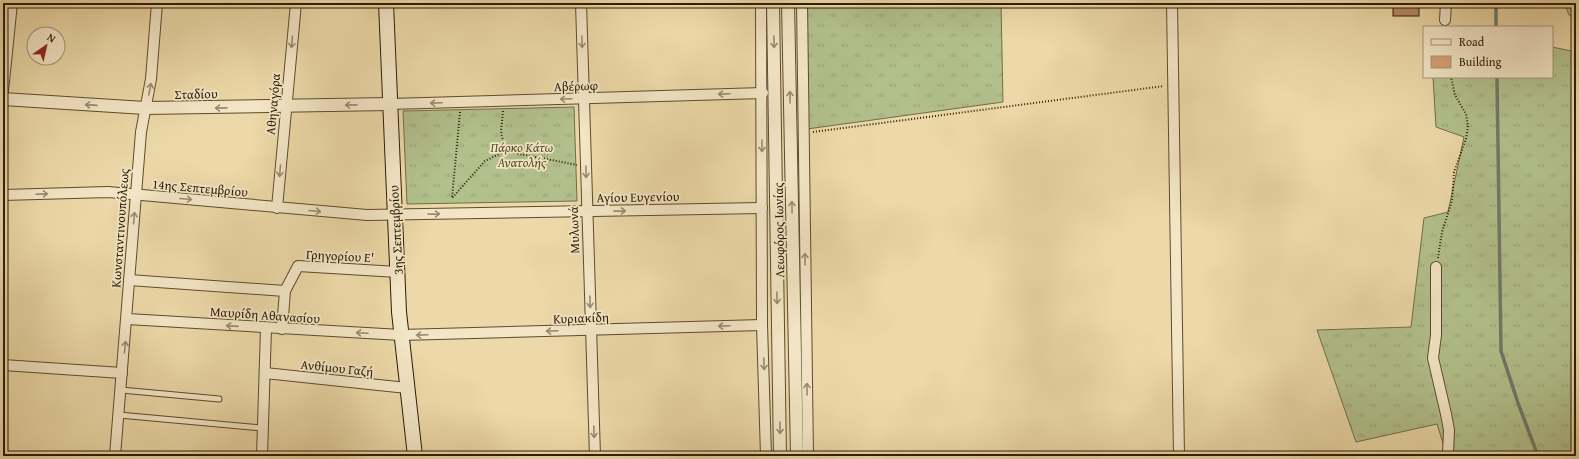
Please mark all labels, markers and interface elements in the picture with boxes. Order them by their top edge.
north arrow [26,26,66,66]
legend [1423,26,1553,78]
text: N [44,29,60,47]
text: Road [1459,33,1485,50]
one-way arrow [288,35,296,48]
one-way arrow [578,35,585,48]
one-way arrow [770,35,778,48]
text: Building [1459,53,1502,70]
street label: Αθηναγόρα [261,72,285,136]
street label: Αβέρωφ [554,76,598,96]
one-way arrow [146,83,154,96]
street label: Σταδίου [174,84,218,104]
one-way arrow [718,91,731,98]
one-way arrow [786,91,794,104]
one-way arrow [560,95,573,103]
one-way arrow [430,99,443,107]
one-way arrow [85,101,98,108]
one-way arrow [345,101,358,109]
one-way arrow [215,104,228,111]
park label: Πάρκο Κάτω Ανατολής [490,138,554,172]
one-way arrow [758,139,766,152]
one-way arrow [276,164,284,177]
one-way arrow [582,165,590,178]
street label: Κωνσταντινουπόλεως [106,167,134,288]
street label: 14ης Σεπτεμβρίου [151,174,249,202]
street label: Λεωφόρος Ιωνίας [769,182,789,278]
street label: 3ης Σεπτεμβρίου [384,184,408,275]
street label: Αγίου Ευγενίου [596,187,680,207]
one-way arrow [35,190,48,197]
one-way arrow [179,196,192,203]
one-way arrow [788,201,796,214]
street label: Μυλωνά [564,206,584,254]
one-way arrow [613,207,626,215]
one-way arrow [308,208,321,215]
one-way arrow [427,211,440,218]
one-way arrow [131,212,138,225]
street label: Γρηγορίου Ε' [305,245,375,267]
one-way arrow [802,253,809,266]
one-way arrow [774,291,781,304]
one-way arrow [586,295,593,308]
street label: Μαυρίδη Αθανασίου [209,302,321,328]
street label: Κυριακίδη [553,308,609,328]
one-way arrow [226,322,239,329]
one-way arrow [718,323,731,330]
one-way arrow [546,328,559,335]
one-way arrow [356,330,369,337]
one-way arrow [416,331,429,339]
one-way arrow [121,341,128,354]
street label: Ανθίμου Γαζή [300,355,374,381]
one-way arrow [760,357,767,370]
one-way arrow [803,383,811,396]
one-way arrow [776,421,784,434]
one-way arrow [590,425,598,438]

